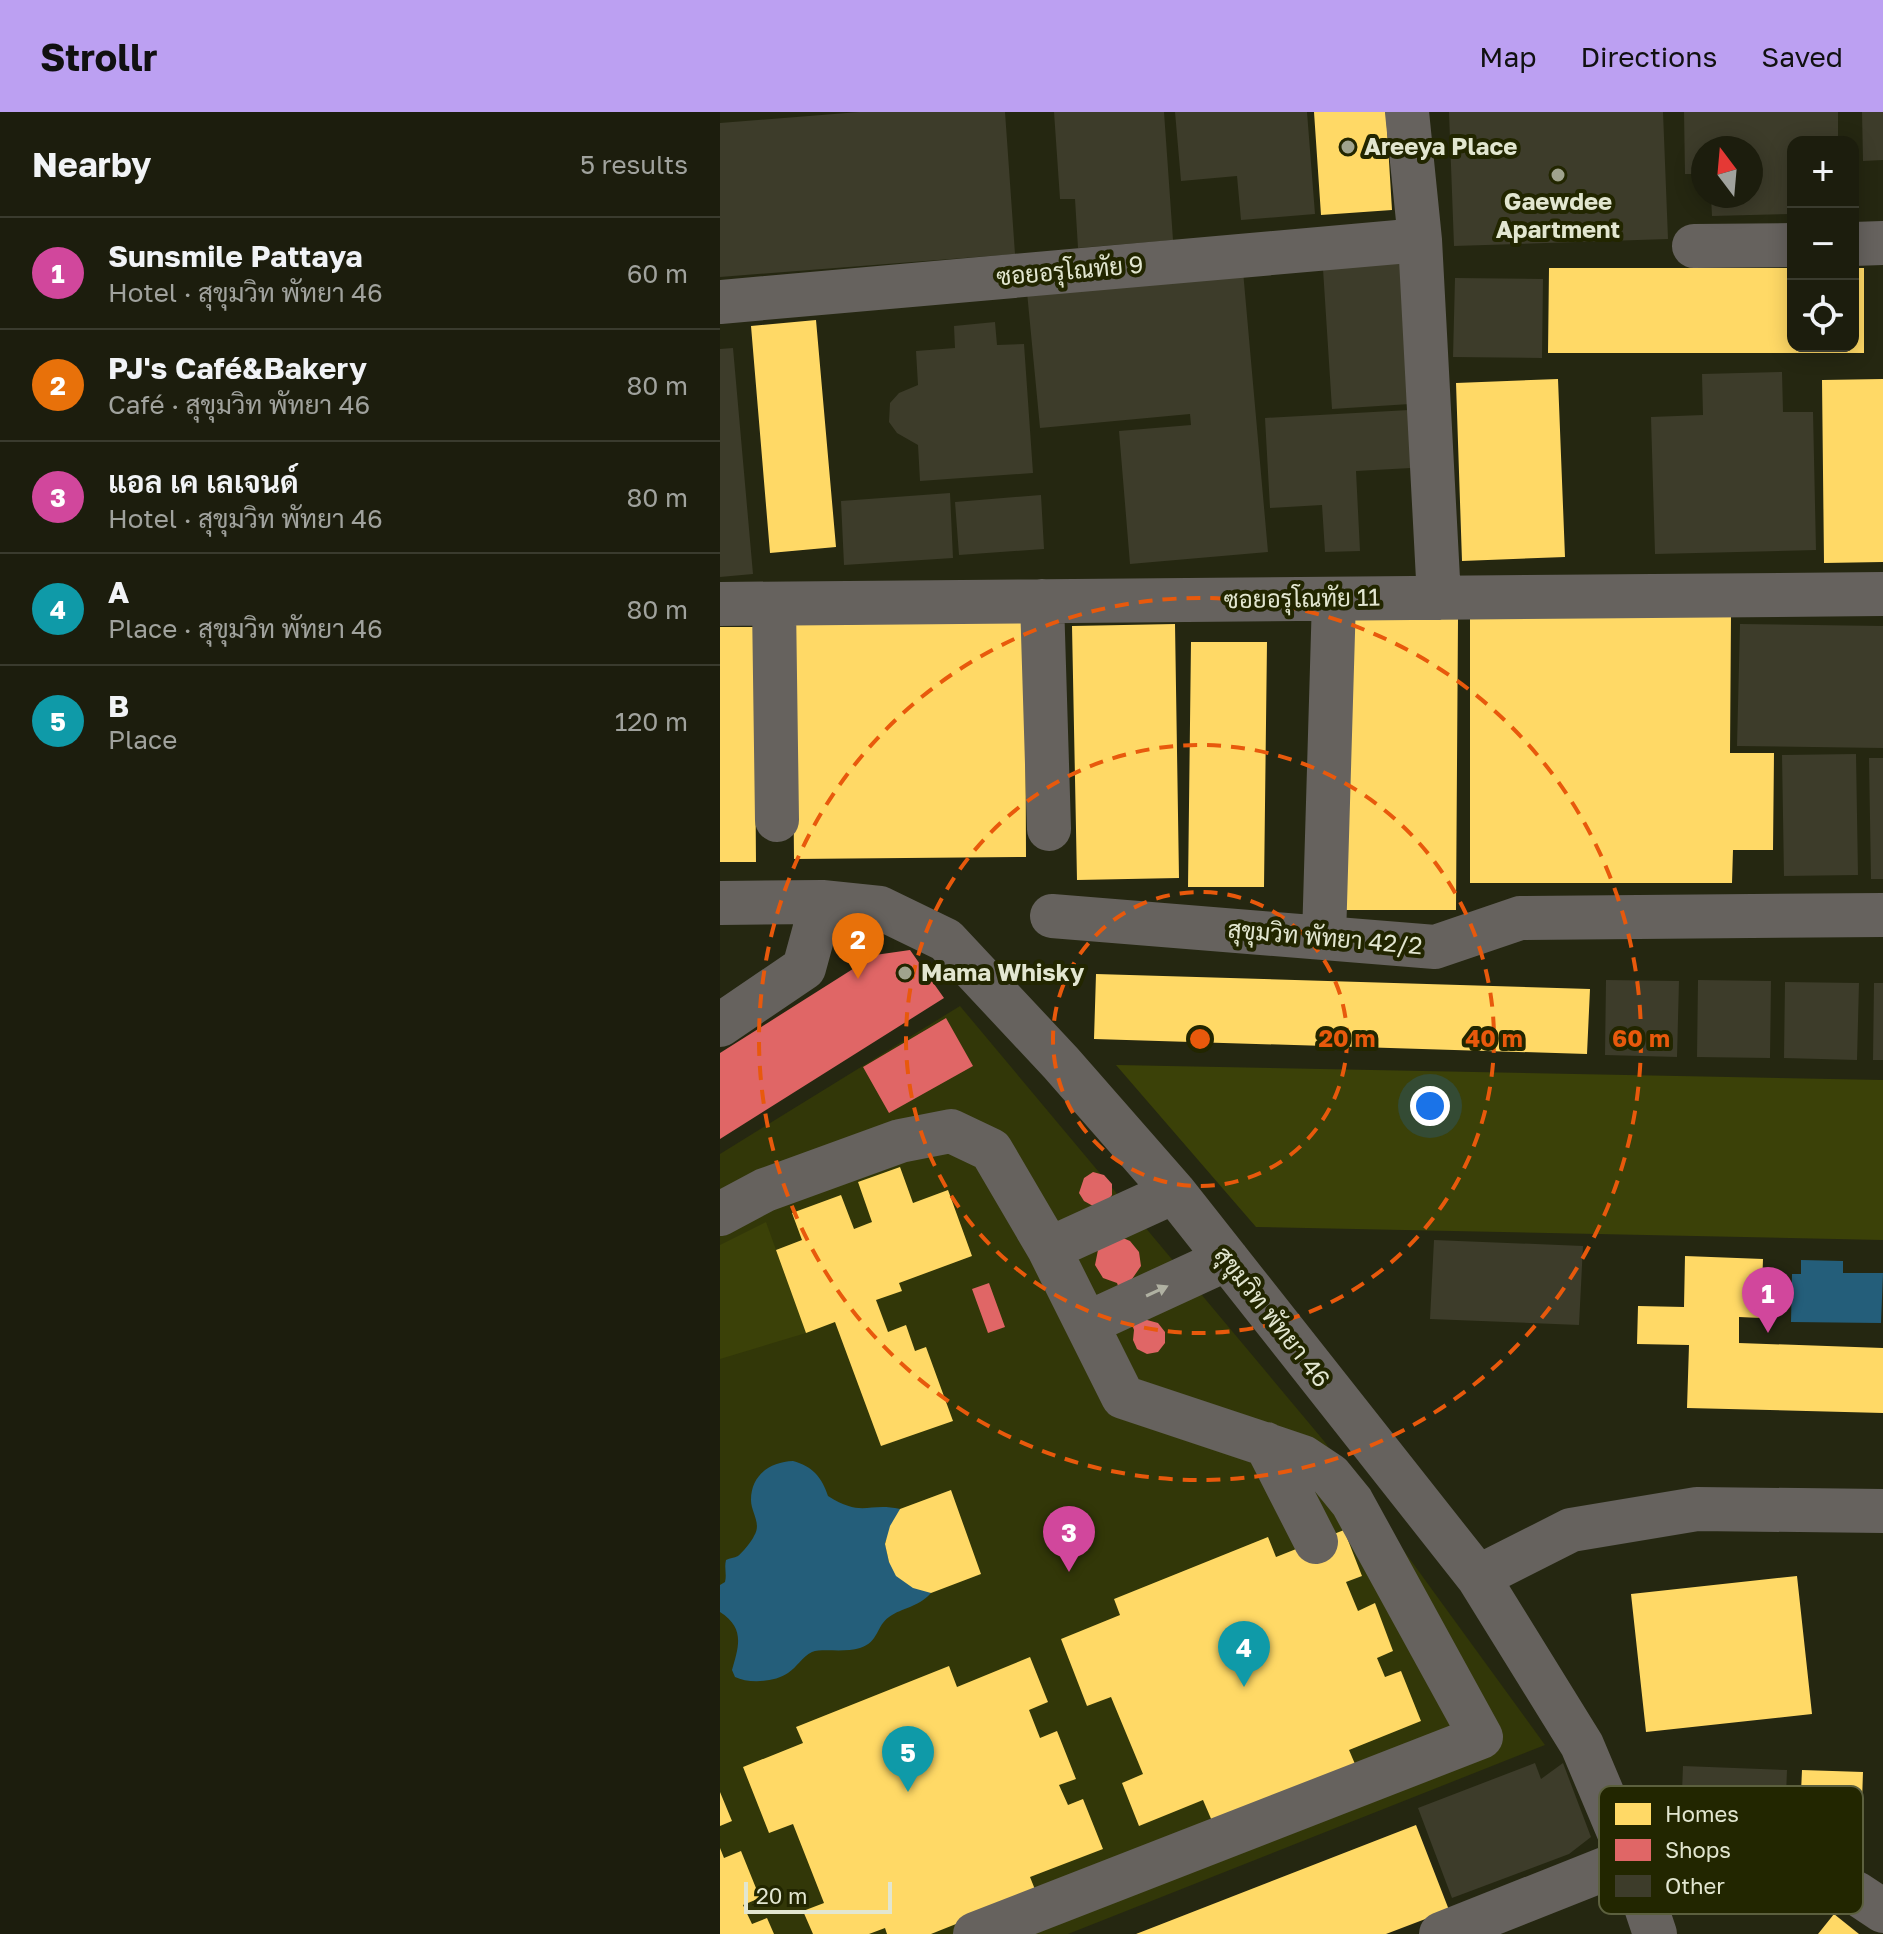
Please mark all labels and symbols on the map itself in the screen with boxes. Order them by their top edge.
place label: Areeya Place [1364,131,1517,160]
north arrow [1691,136,1763,208]
marker: Areeya Place [1339,138,1357,156]
marker: Gaewdee Apartment [1549,166,1567,184]
place label: Gaewdee Apartment [1496,186,1620,243]
street label: ซอยอรุโณทัย 9 [995,249,1145,293]
street label: ซอยอรุโณทัย 11 [1224,582,1380,616]
pin: 2 [832,913,884,979]
street label: สุขุมวิท พัทยา 42/2 [1226,914,1424,962]
place label: Mama Whisky [921,957,1085,986]
marker: Mama Whisky [896,964,914,982]
text: 20 m [1318,1023,1376,1052]
text: 40 m [1465,1023,1523,1052]
text: 60 m [1612,1023,1670,1052]
centre of rings [1186,1025,1214,1053]
your location [1410,1086,1450,1126]
street label: สุขุมวิท พัทยา 46 [1207,1240,1337,1394]
pin: 1 [1742,1267,1794,1333]
one-way arrow [1145,1284,1169,1298]
pin: 3 [1043,1506,1095,1572]
pin: 4 [1218,1621,1270,1687]
pin: 5 [882,1726,934,1792]
legend [1599,1786,1863,1914]
text: Homes [1665,1800,1739,1827]
text: Shops [1665,1836,1731,1863]
text: Other [1665,1872,1725,1899]
scale bar [744,1878,892,1914]

